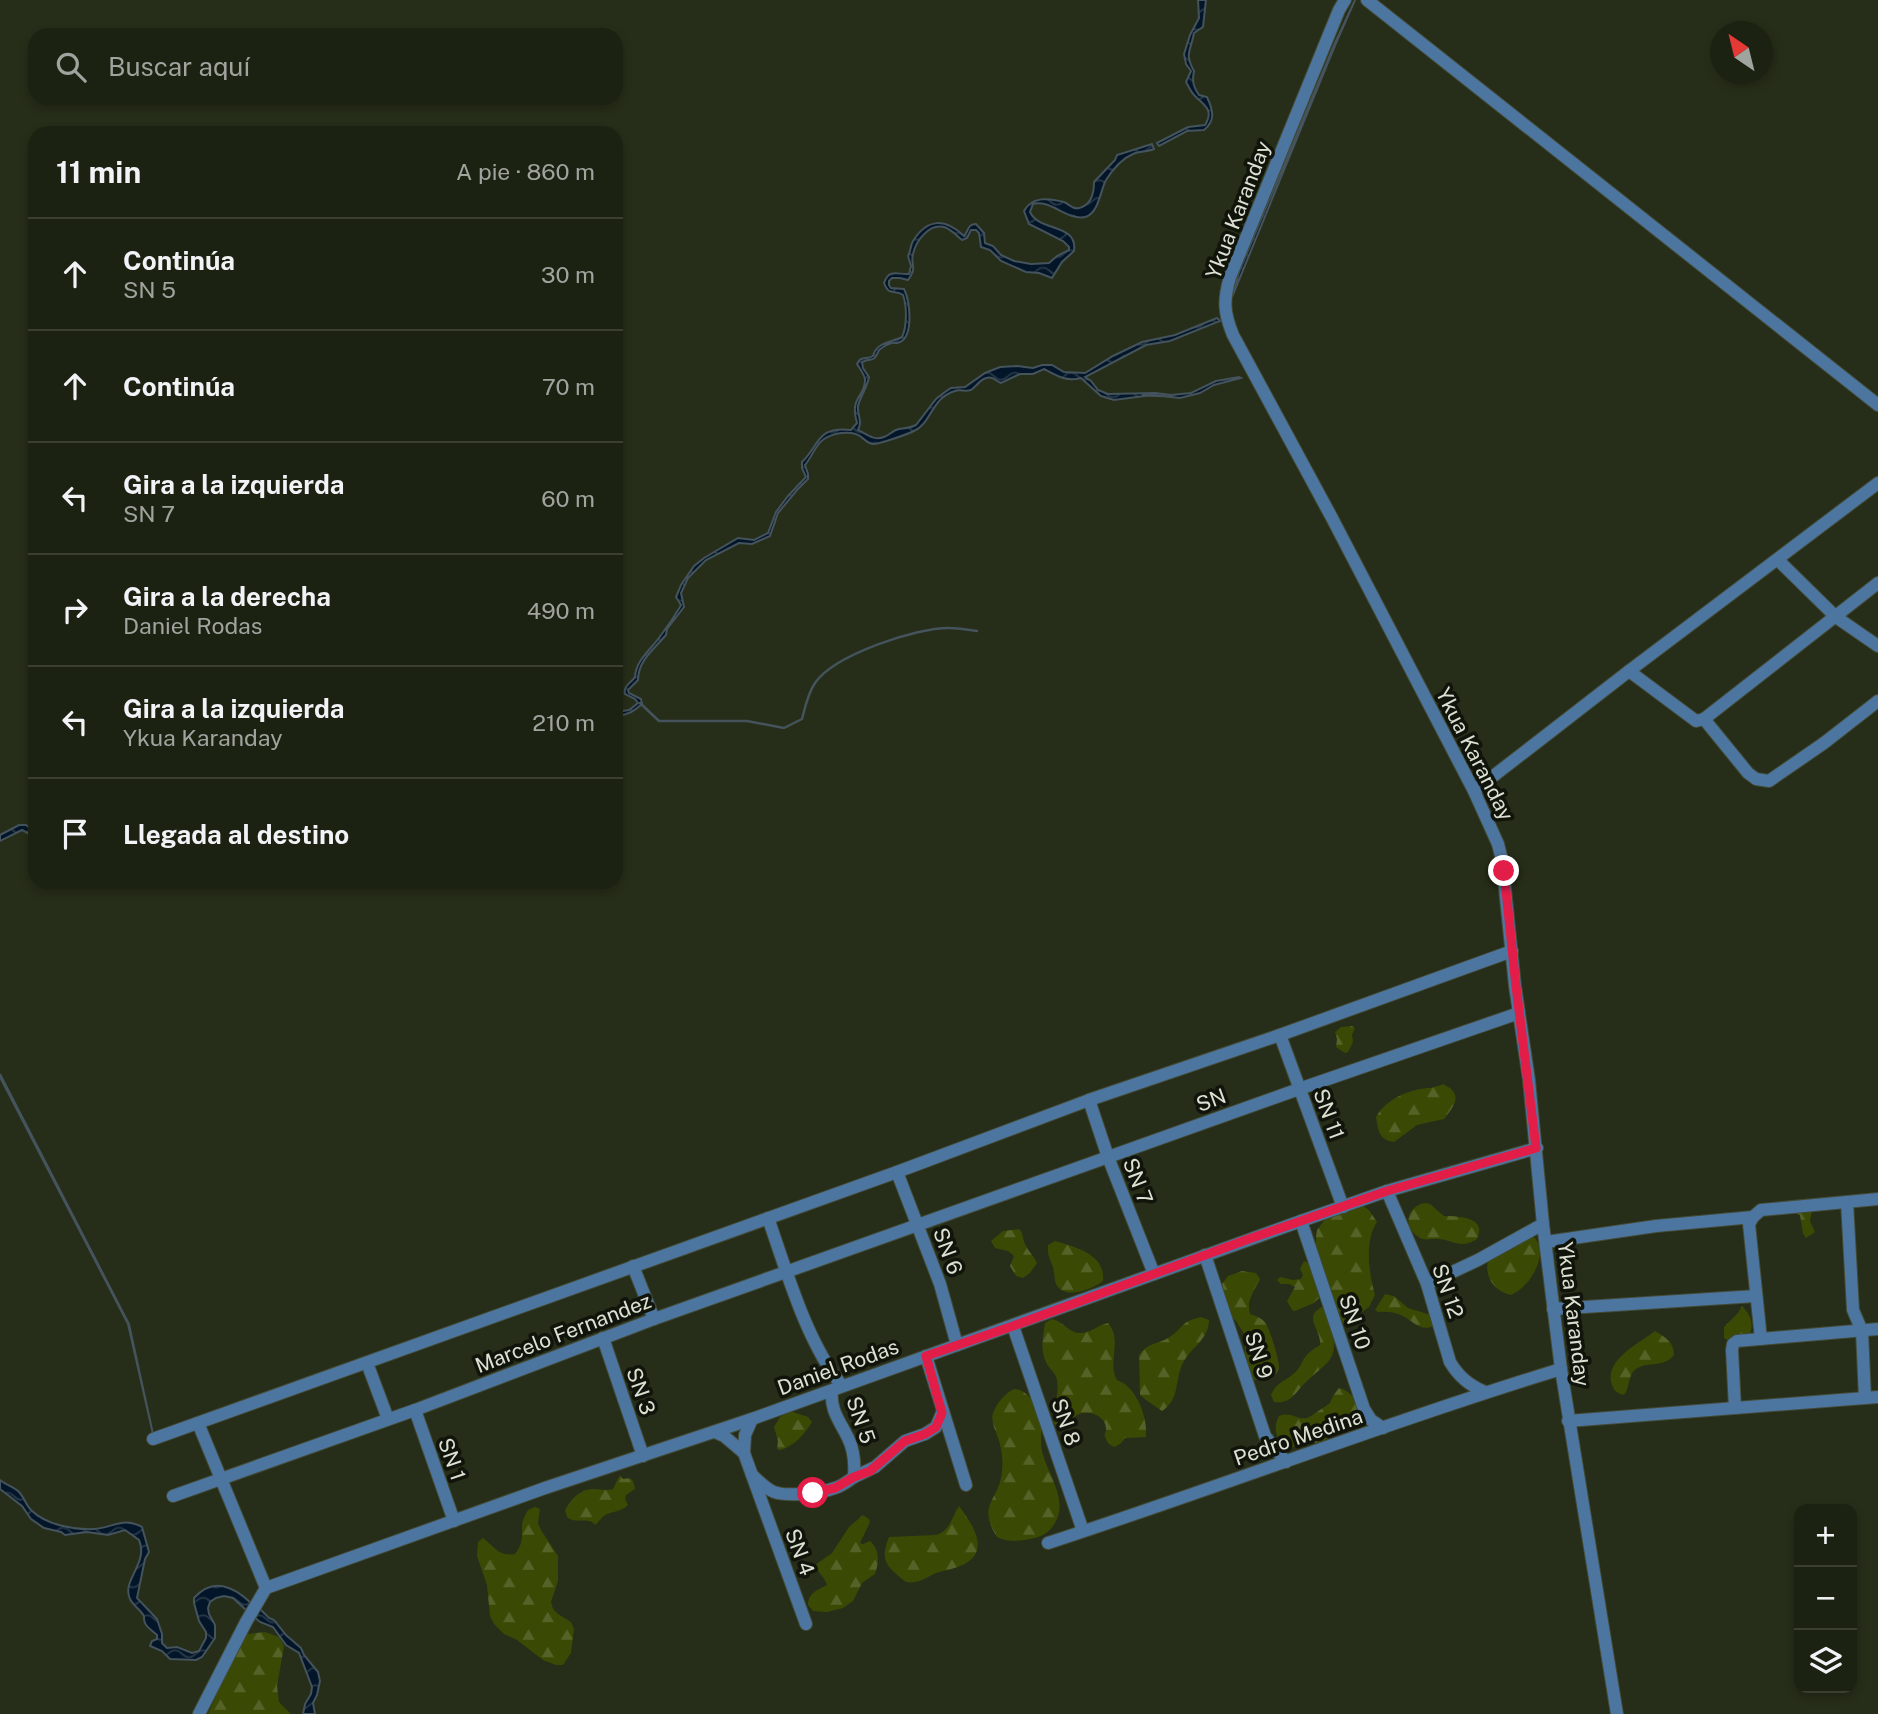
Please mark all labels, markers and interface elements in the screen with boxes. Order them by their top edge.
north arrow [1710,21,1773,84]
search box [28,28,623,105]
icon: search [52,48,90,86]
text: Buscar aquí [108,51,250,82]
street label: Ykua Karanday [1200,138,1276,282]
text: 11 min [56,154,141,190]
text: A pie · 860 m [456,158,595,185]
text: Continúa [123,245,235,276]
icon: ahead [56,255,94,293]
text: 30 m [541,261,595,288]
text: SN 5 [123,276,176,303]
icon: ahead [56,367,94,405]
text: Continúa [123,371,235,402]
text: 70 m [542,373,595,400]
text: Gira a la izquierda [123,469,345,500]
icon: left [56,479,94,517]
text: 60 m [541,485,595,512]
text: SN 7 [123,500,175,527]
text: Gira a la derecha [123,581,331,612]
icon: right [56,591,94,629]
text: 490 m [527,597,595,624]
text: Daniel Rodas [123,612,262,639]
street label: Ykua Karanday [1431,683,1519,825]
text: Gira a la izquierda [123,693,345,724]
icon: left [56,703,94,741]
text: 210 m [532,709,595,736]
text: Ykua Karanday [123,724,282,751]
icon: arrive [56,815,94,853]
text: Llegada al destino [123,819,349,850]
route end [1488,855,1519,886]
street label: SN [1193,1083,1229,1117]
street label: SN 11 [1308,1085,1350,1143]
street label: SN 7 [1118,1154,1158,1208]
street label: SN 6 [928,1224,968,1278]
street label: Ykua Karanday [1553,1240,1595,1388]
street label: SN 12 [1427,1260,1469,1322]
street label: Marcelo Fernandez [471,1288,655,1378]
street label: SN 10 [1334,1291,1376,1353]
street label: SN 9 [1240,1328,1278,1382]
street label: Daniel Rodas [774,1333,902,1401]
street label: SN 3 [621,1364,661,1418]
street label: SN 5 [841,1393,881,1447]
street label: SN 8 [1046,1395,1086,1449]
street label: Pedro Medina [1230,1403,1366,1471]
street label: SN 1 [433,1434,471,1484]
route start [797,1477,828,1508]
map controls [1794,1504,1857,1693]
button: + [1794,1504,1857,1567]
street label: SN 4 [780,1525,820,1579]
button: − [1794,1567,1857,1630]
button: layers [1794,1630,1857,1693]

